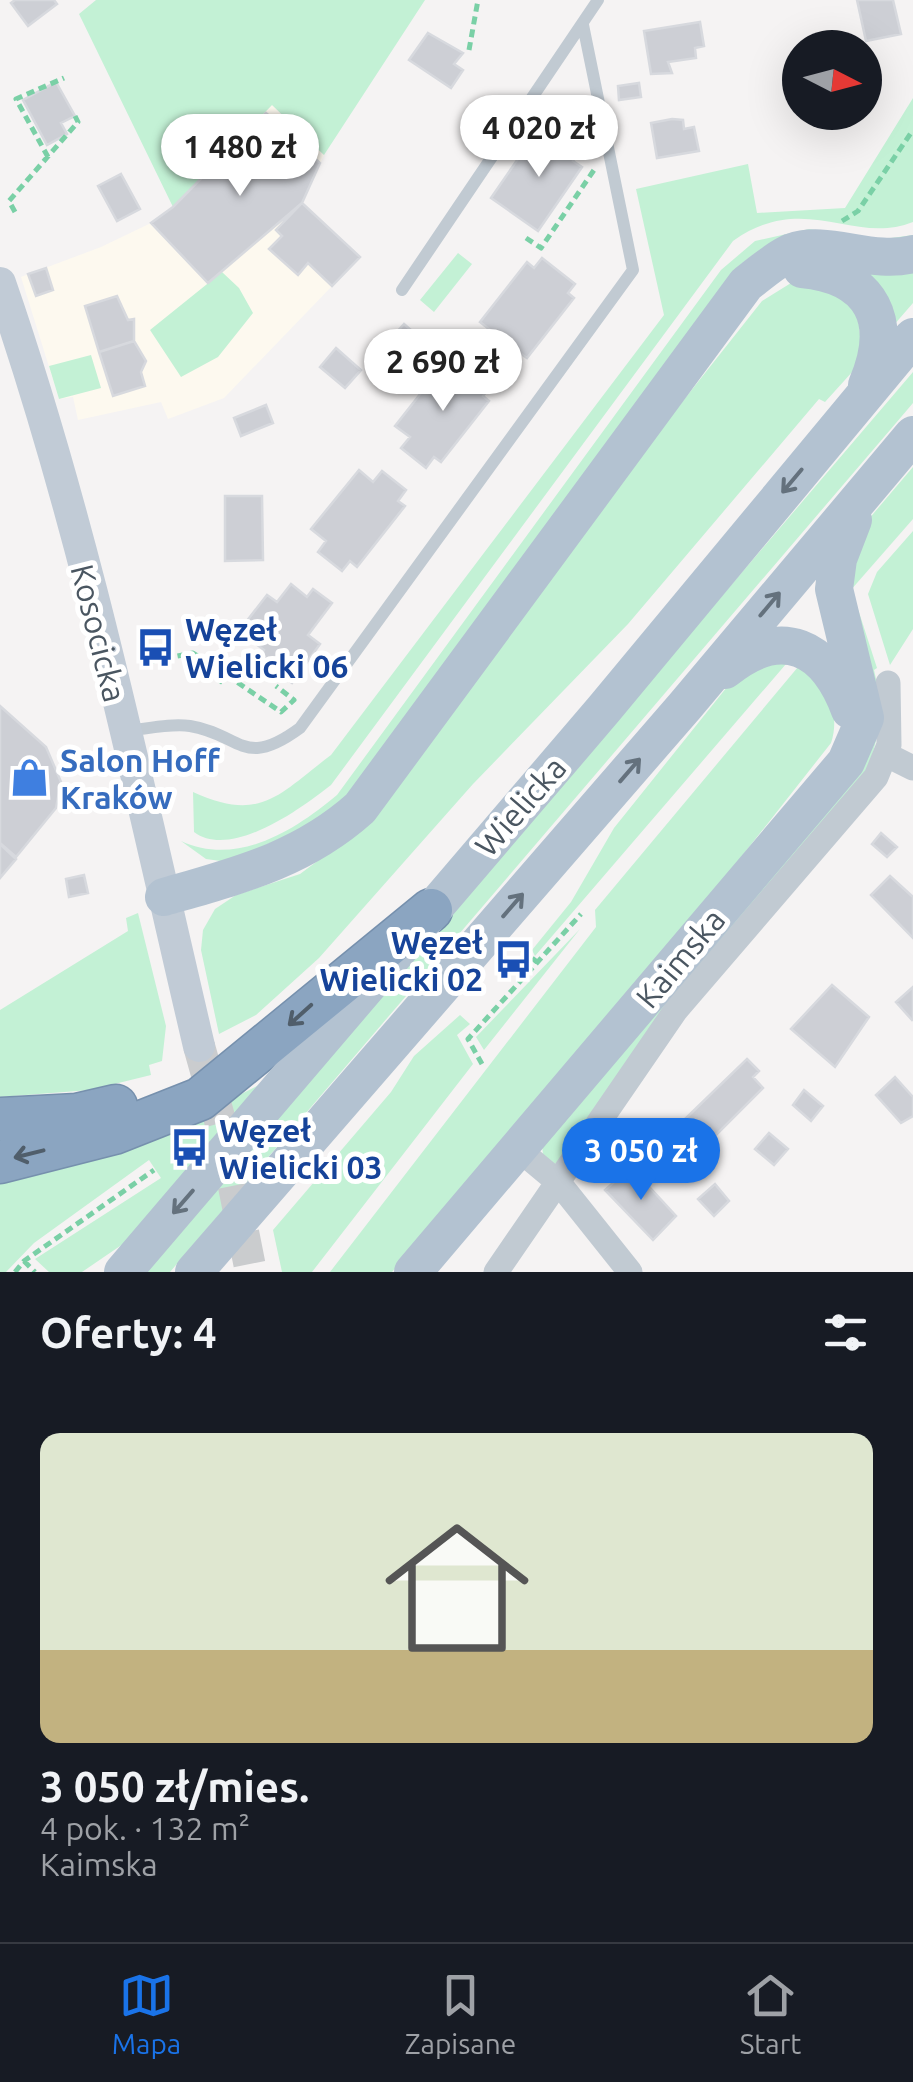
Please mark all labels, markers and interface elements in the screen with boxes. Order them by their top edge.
north arrow [782,30,882,130]
map controls [782,30,882,130]
pin: 4 020 zł [436,95,642,180]
text: 4 020 zł [482,109,596,145]
pin: 1 480 zł [137,114,343,199]
text: 1 480 zł [183,128,297,164]
pin: 2 690 zł [340,329,546,414]
text: 2 690 zł [386,343,500,379]
one-way arrow [782,468,804,494]
street label: Kosocicka [65,560,133,706]
one-way arrow [759,592,781,618]
place label: Węzeł Wielicki 06 [185,611,349,684]
bus stop icon: Węzeł Wielicki 06 [134,626,176,668]
place label: Salon Hoff Kraków [60,742,221,815]
street label: Wielicka [467,749,573,863]
shop icon: Salon Hoff Kraków [9,757,51,799]
one-way arrow [618,757,640,783]
one-way arrow [501,892,523,918]
street label: Kaimska [628,901,732,1015]
place label: Węzeł Wielicki 02 [319,924,483,997]
bus stop icon: Węzeł Wielicki 02 [492,939,534,981]
one-way arrow [288,1004,313,1027]
place label: Węzeł Wielicki 03 [219,1112,383,1185]
pin: 3 050 zł [538,1118,744,1203]
bus stop icon: Węzeł Wielicki 03 [168,1127,210,1169]
text: 3 050 zł [584,1132,698,1168]
one-way arrow [14,1146,45,1165]
one-way arrow [172,1189,194,1215]
icon: filters [818,1305,873,1360]
text: Oferty: 4 [40,1309,217,1356]
icon: home [367,1498,547,1678]
text: 3 050 zł/mies. [40,1763,309,1810]
text: 4 pok. · 132 m² [40,1810,250,1846]
text: Kaimska [40,1846,158,1882]
tab: Mapa [112,1968,181,2059]
tab: Zapisane [405,1968,516,2059]
tab: Start [740,1968,801,2059]

